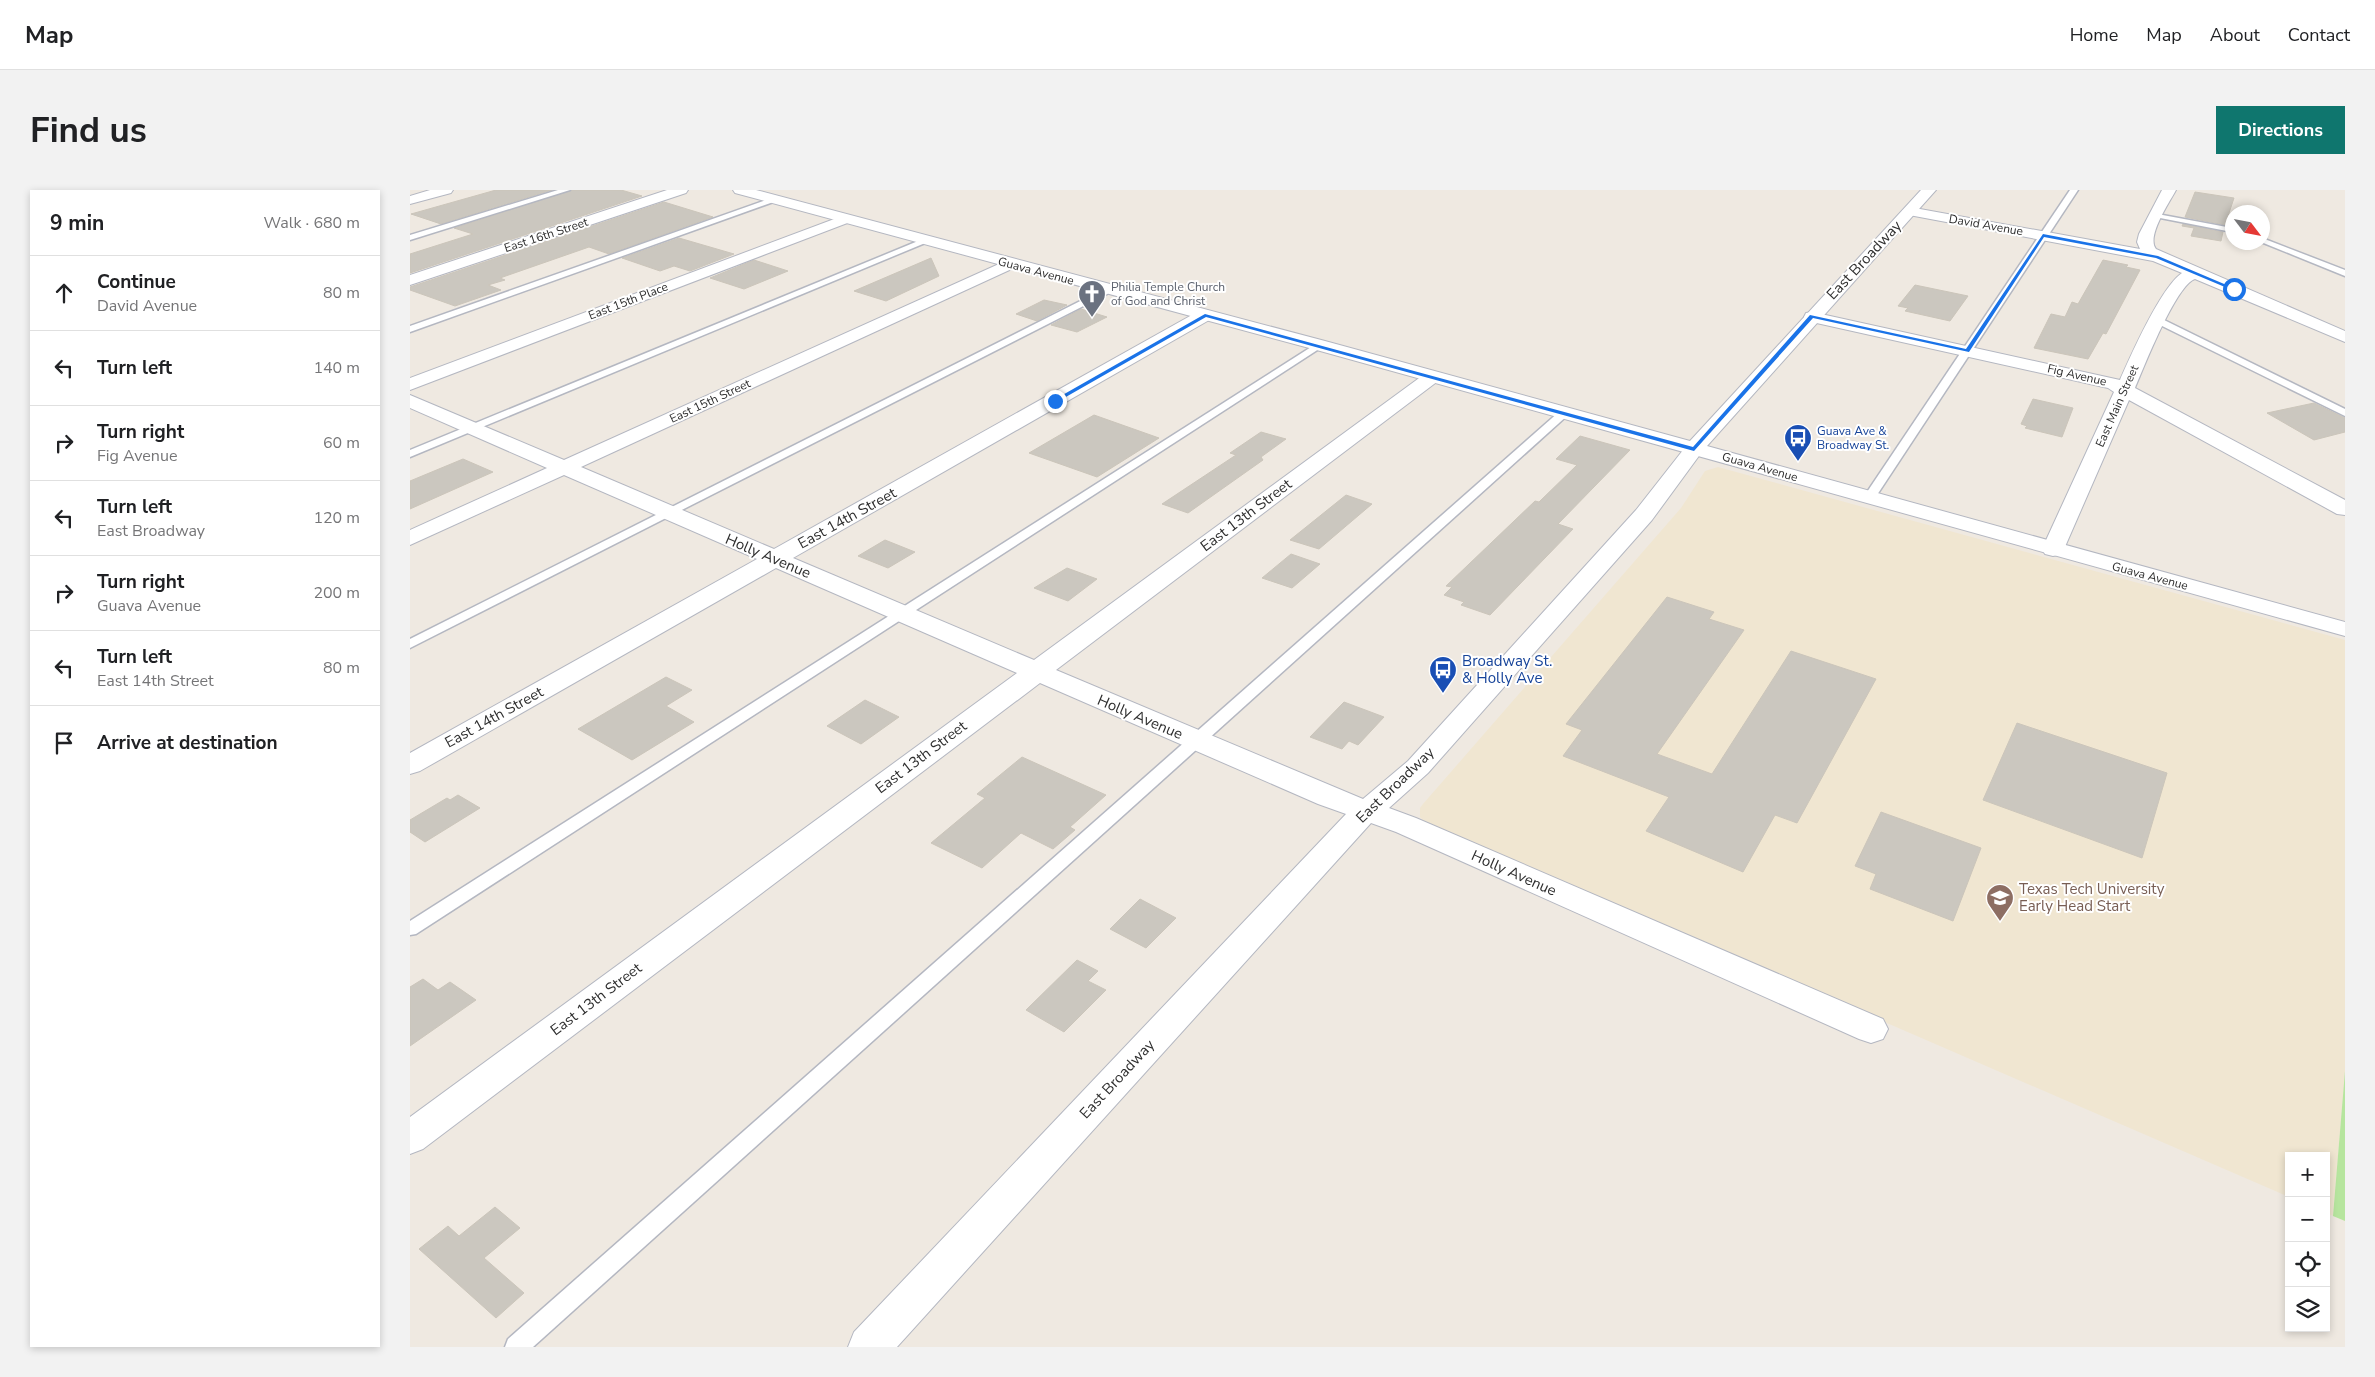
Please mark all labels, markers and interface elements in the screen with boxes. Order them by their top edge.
text: Map [25,19,73,51]
text: Home [2070,23,2118,47]
text: Map [2146,23,2182,47]
text: About [2210,23,2260,47]
text: Contact [2288,23,2350,47]
button: Directions [2216,106,2345,154]
text: Find us [30,107,147,154]
north arrow [2225,205,2270,250]
text: 9 min [50,209,104,237]
street label: David Avenue [1948,211,2024,239]
text: Walk · 680 m [264,212,360,234]
street label: East 16th Street [502,214,591,256]
street label: East Broadway [1822,216,1906,304]
street label: Guava Avenue [996,253,1076,289]
text: Continue [97,269,176,295]
street label: East 15th Place [586,278,670,324]
route start [2223,278,2246,301]
icon: ahead [50,279,78,307]
church icon: Philia Temple Church of God and Christ [1077,279,1107,318]
place label: Philia Temple Church of God and Christ [1111,279,1225,309]
text: 80 m [323,282,360,304]
text: David Avenue [97,295,197,317]
icon: left [50,354,78,382]
text: Turn left [97,355,172,381]
text: 140 m [313,357,360,379]
street label: Fig Avenue [2046,360,2108,390]
street label: East Main Street [2092,362,2143,450]
street label: East 15th Street [667,375,754,427]
route end [1044,390,1067,413]
text: Turn right [97,419,184,445]
bus stop icon: Guava Ave & Broadway St. [1783,423,1813,462]
place label: Guava Ave & Broadway St. [1817,423,1889,453]
icon: right [50,429,78,457]
text: 60 m [323,432,360,454]
text: Fig Avenue [97,445,177,467]
street label: Guava Avenue [1720,449,1800,485]
street label: East 13th Street [1196,474,1296,556]
street label: East 14th Street [794,482,900,553]
text: Turn left [97,494,172,520]
icon: left [50,504,78,532]
text: 120 m [313,507,360,529]
text: East Broadway [97,520,205,542]
street label: Holly Avenue [722,529,814,583]
street label: Guava Avenue [2110,558,2190,594]
text: Turn right [97,569,184,595]
icon: right [50,579,78,607]
text: 200 m [313,582,360,604]
text: Guava Avenue [97,595,201,617]
text: Turn left [97,644,172,670]
place label: Broadway St. & Holly Ave [1462,651,1552,688]
icon: left [50,654,78,682]
bus stop icon: Broadway St. & Holly Ave [1428,655,1458,694]
text: 80 m [323,657,360,679]
text: East 14th Street [97,670,214,692]
street label: East 14th Street [441,681,547,752]
street label: Holly Avenue [1094,690,1186,744]
street label: East 13th Street [871,716,971,798]
icon: arrive [50,729,78,757]
text: Arrive at destination [97,730,278,756]
street label: East Broadway [1352,742,1439,827]
street label: Holly Avenue [1468,845,1560,901]
place label: Texas Tech University Early Head Start [2019,879,2165,916]
school or university icon: Texas Tech University Early Head Start [1985,883,2015,922]
street label: East 13th Street [546,958,646,1040]
street label: East Broadway [1075,1035,1159,1123]
map controls [2285,1152,2330,1332]
button: + [2285,1152,2330,1197]
button: − [2285,1197,2330,1242]
button: locate [2285,1242,2330,1287]
button: layers [2285,1287,2330,1332]

